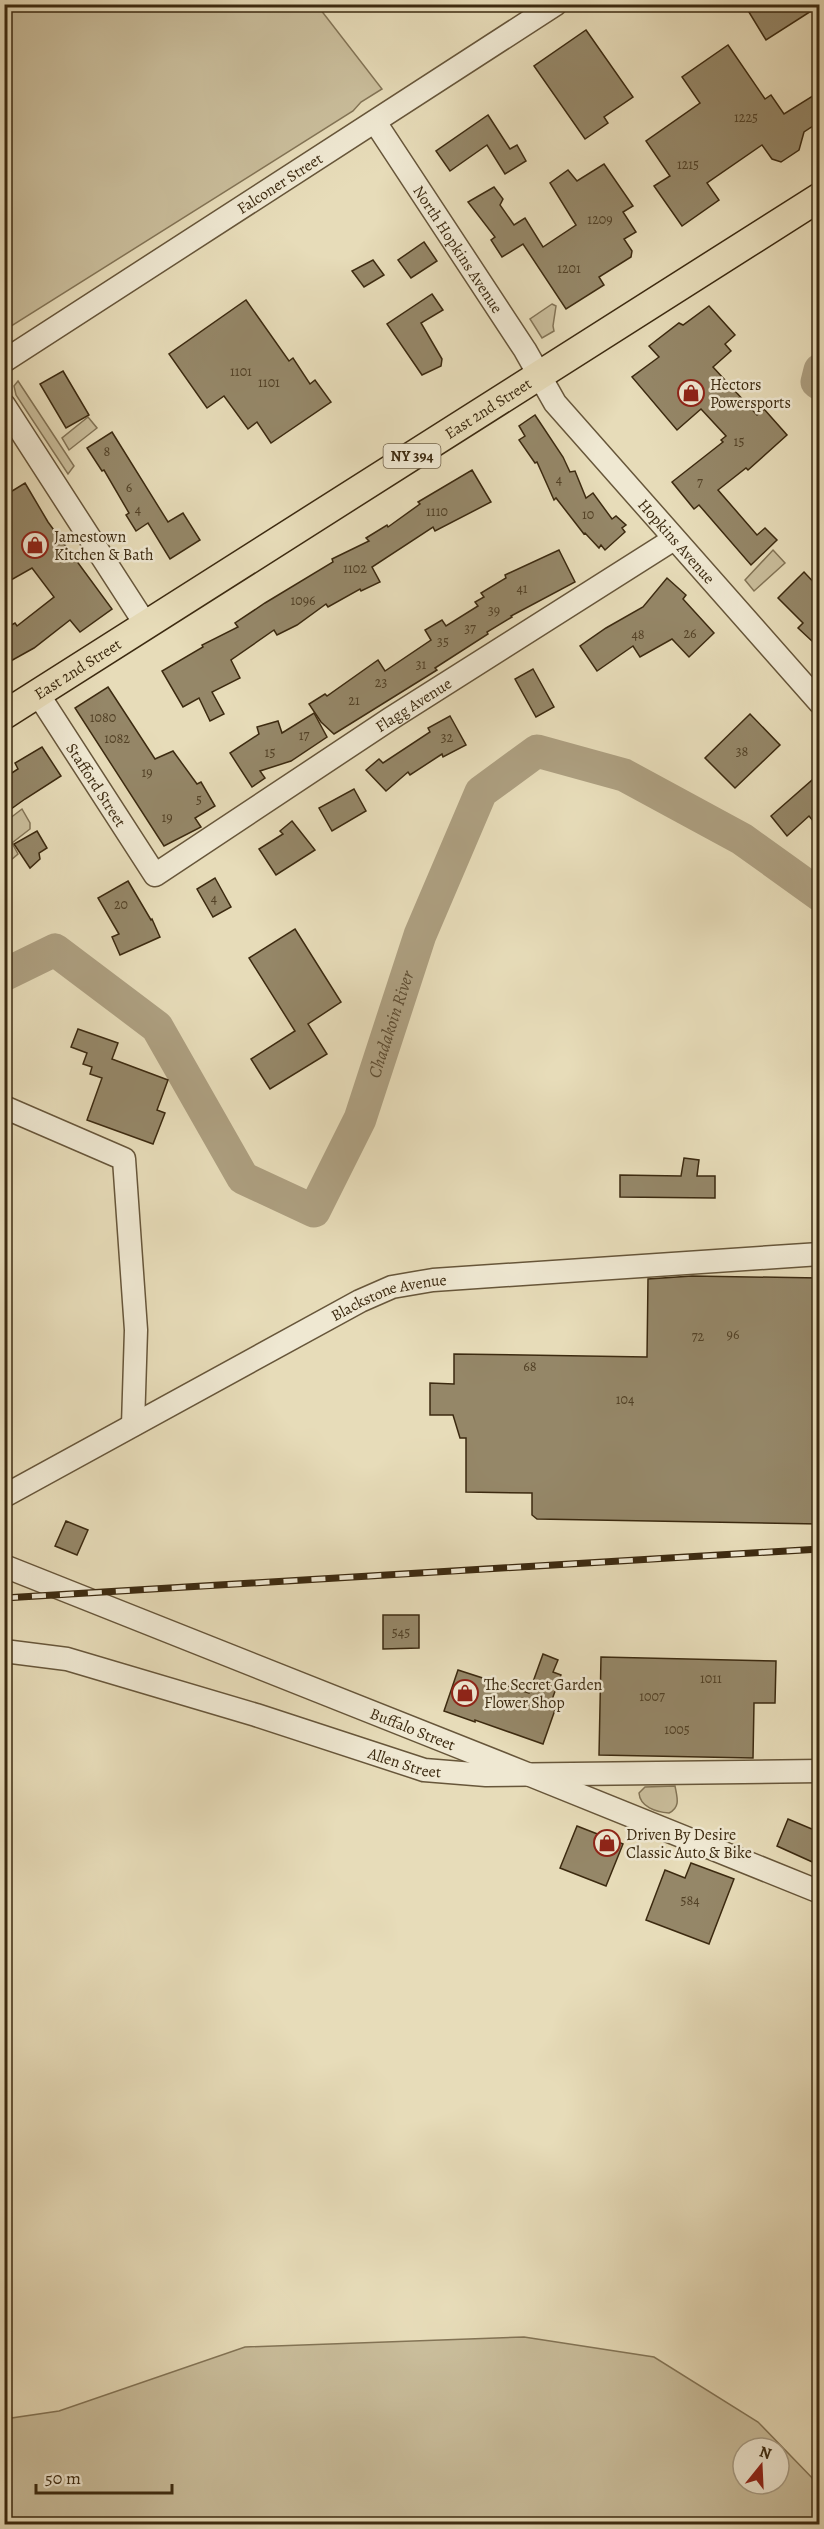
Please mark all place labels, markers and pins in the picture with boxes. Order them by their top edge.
place label: Hectors Powersports [710,374,791,414]
shop icon: Hectors Powersports [676,378,706,408]
place label: Jamestown Kitchen & Bath [54,526,154,566]
shop icon: Jamestown Kitchen & Bath [20,530,50,560]
place label: The Secret Garden Flower Shop [484,1674,603,1714]
shop icon: The Secret Garden Flower Shop [450,1678,480,1708]
place label: Driven By Desire Classic Auto & Bike [626,1824,752,1864]
shop icon: Driven By Desire Classic Auto & Bike [592,1828,622,1858]

